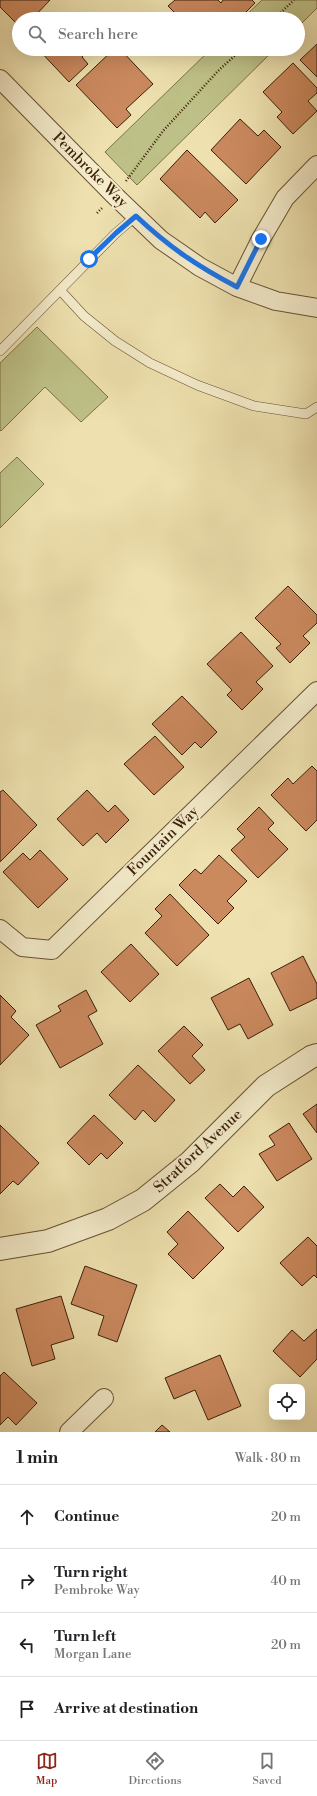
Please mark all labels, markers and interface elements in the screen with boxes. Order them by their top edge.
search box [12,12,305,56]
icon: search [26,23,48,45]
text: Search here [58,25,138,44]
street label: Pembroke Way [48,128,132,212]
route end [252,230,270,248]
route start [80,250,98,268]
street label: Fountain Way [123,802,203,880]
street label: Stratford Avenue [150,1105,246,1197]
map controls [269,1384,305,1420]
button: locate [269,1384,305,1420]
text: 1 min [16,1447,58,1469]
text: Walk · 80 m [235,1450,301,1466]
icon: ahead [16,1506,38,1528]
text: Continue [54,1507,119,1526]
text: 20 m [271,1509,301,1525]
text: Turn right [54,1563,128,1582]
icon: right [16,1570,38,1592]
text: 40 m [271,1573,301,1589]
text: Pembroke Way [54,1582,140,1598]
text: Turn left [54,1627,116,1646]
icon: left [16,1634,38,1656]
text: 20 m [271,1637,301,1653]
text: Morgan Lane [54,1646,132,1662]
icon: arrive [16,1698,38,1720]
text: Arrive at destination [54,1699,198,1718]
tab: Map [36,1750,58,1788]
tab: Directions [129,1750,182,1788]
tab: Saved [253,1750,281,1788]

